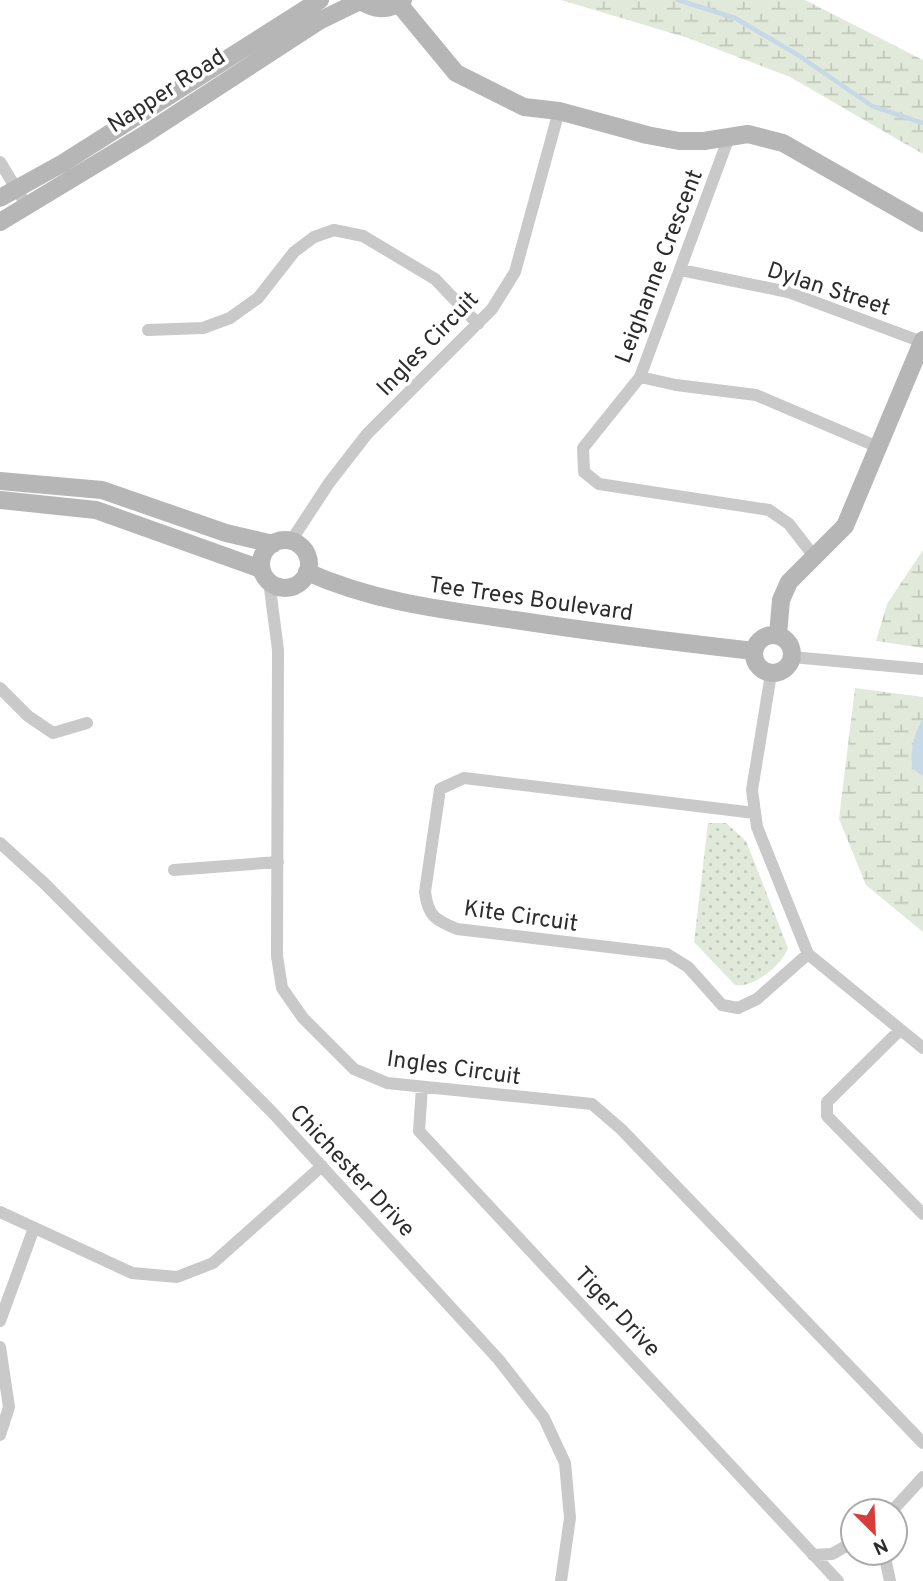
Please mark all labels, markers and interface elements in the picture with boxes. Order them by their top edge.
street label: Napper Road [103,43,232,141]
street label: Leighanne Crescent [610,166,711,368]
street label: Dylan Street [763,257,893,324]
street label: Ingles Circuit [371,286,486,403]
street label: Tee Trees Boulevard [427,572,635,629]
street label: Kite Circuit [462,895,580,940]
street label: Ingles Circuit [385,1046,522,1093]
street label: Chichester Drive [282,1099,420,1244]
street label: Tiger Drive [567,1261,665,1364]
north arrow [839,1497,909,1567]
text: N [869,1532,891,1559]

